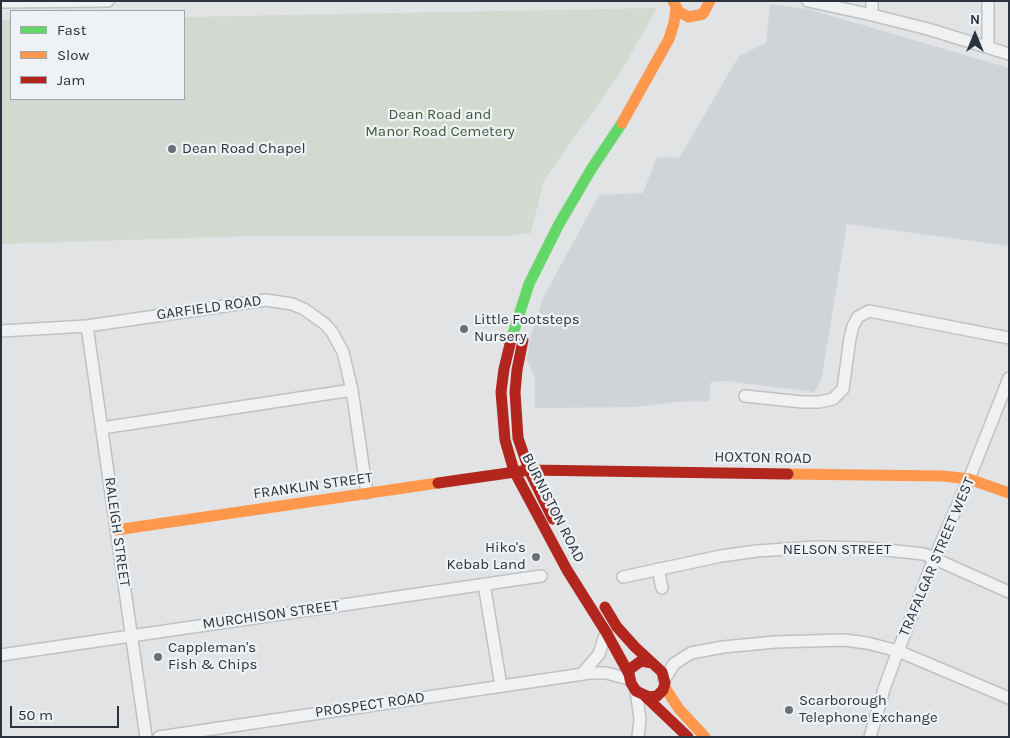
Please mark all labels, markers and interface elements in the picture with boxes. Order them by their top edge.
legend [10,10,185,100]
north arrow [950,10,1000,60]
text: N [970,11,980,28]
text: Fast [57,21,86,39]
text: Slow [57,46,89,64]
text: Jam [57,71,85,89]
park label: Dean Road and Manor Road Cemetery [365,106,515,141]
place label: Dean Road Chapel [182,140,306,158]
marker: Dean Road Chapel [166,143,178,155]
street label: GARFIELD ROAD [155,292,263,324]
place label: Little Footsteps Nursery [474,311,580,346]
marker: Little Footsteps Nursery [458,323,470,335]
street label: HOXTON ROAD [714,448,812,468]
street label: BURNISTON ROAD [518,450,588,566]
street label: FRANKLIN STREET [252,469,374,503]
street label: TRAFALGAR STREET WEST [895,475,979,639]
street label: RALEIGH STREET [100,476,134,588]
place label: Hiko's Kebab Land [446,539,526,574]
street label: NELSON STREET [783,541,891,559]
marker: Hiko's Kebab Land [530,551,542,563]
street label: MURCHISON STREET [202,596,340,634]
place label: Cappleman's Fish & Chips [168,639,257,674]
marker: Cappleman's Fish & Chips [152,651,164,663]
street label: PROSPECT ROAD [314,688,426,722]
place label: Scarborough Telephone Exchange [799,692,938,727]
scale bar [12,696,121,728]
marker: Scarborough Telephone Exchange [783,704,795,716]
text: 50 m [18,706,53,724]

